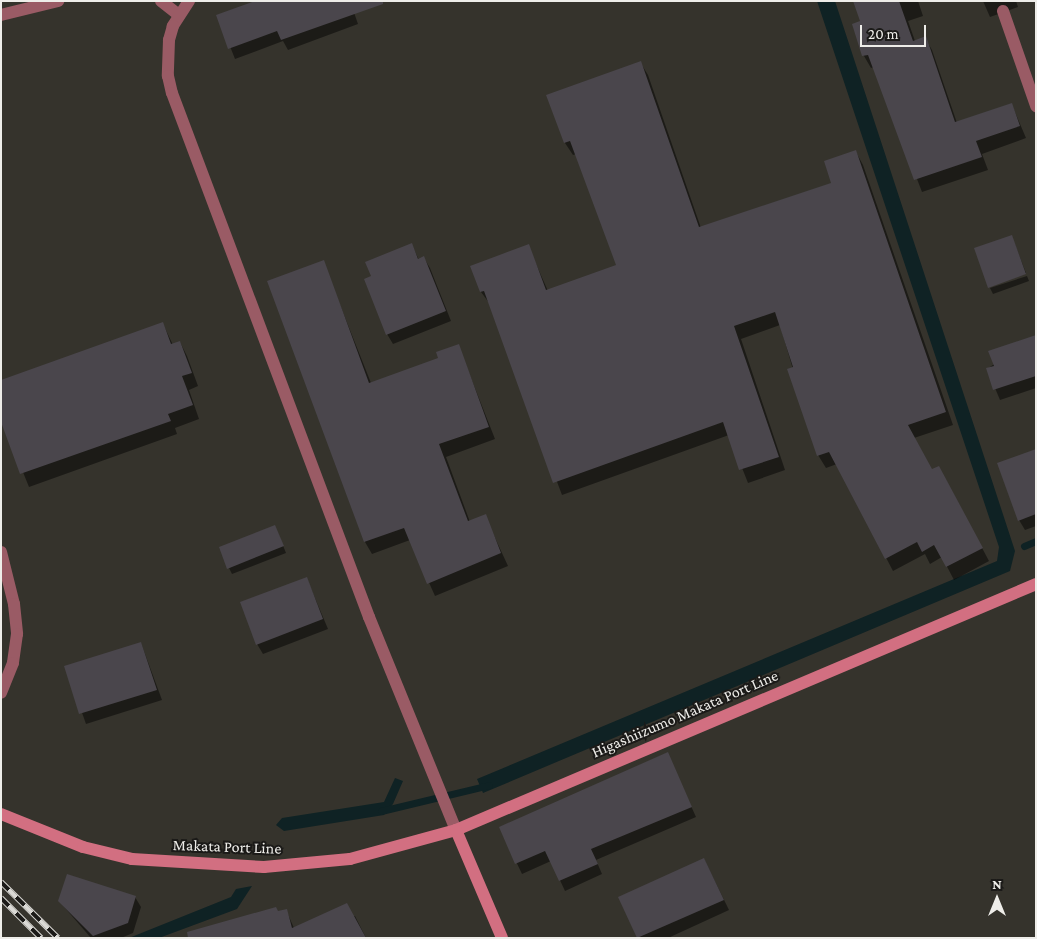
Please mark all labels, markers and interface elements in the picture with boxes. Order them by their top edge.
scale bar [862,15,928,47]
text: 20 m [868,26,899,42]
street label: Higashiizumo Makata Port Line [589,666,781,762]
street label: Makata Port Line [172,836,282,858]
north arrow [972,874,1022,924]
text: N [992,876,1002,892]

